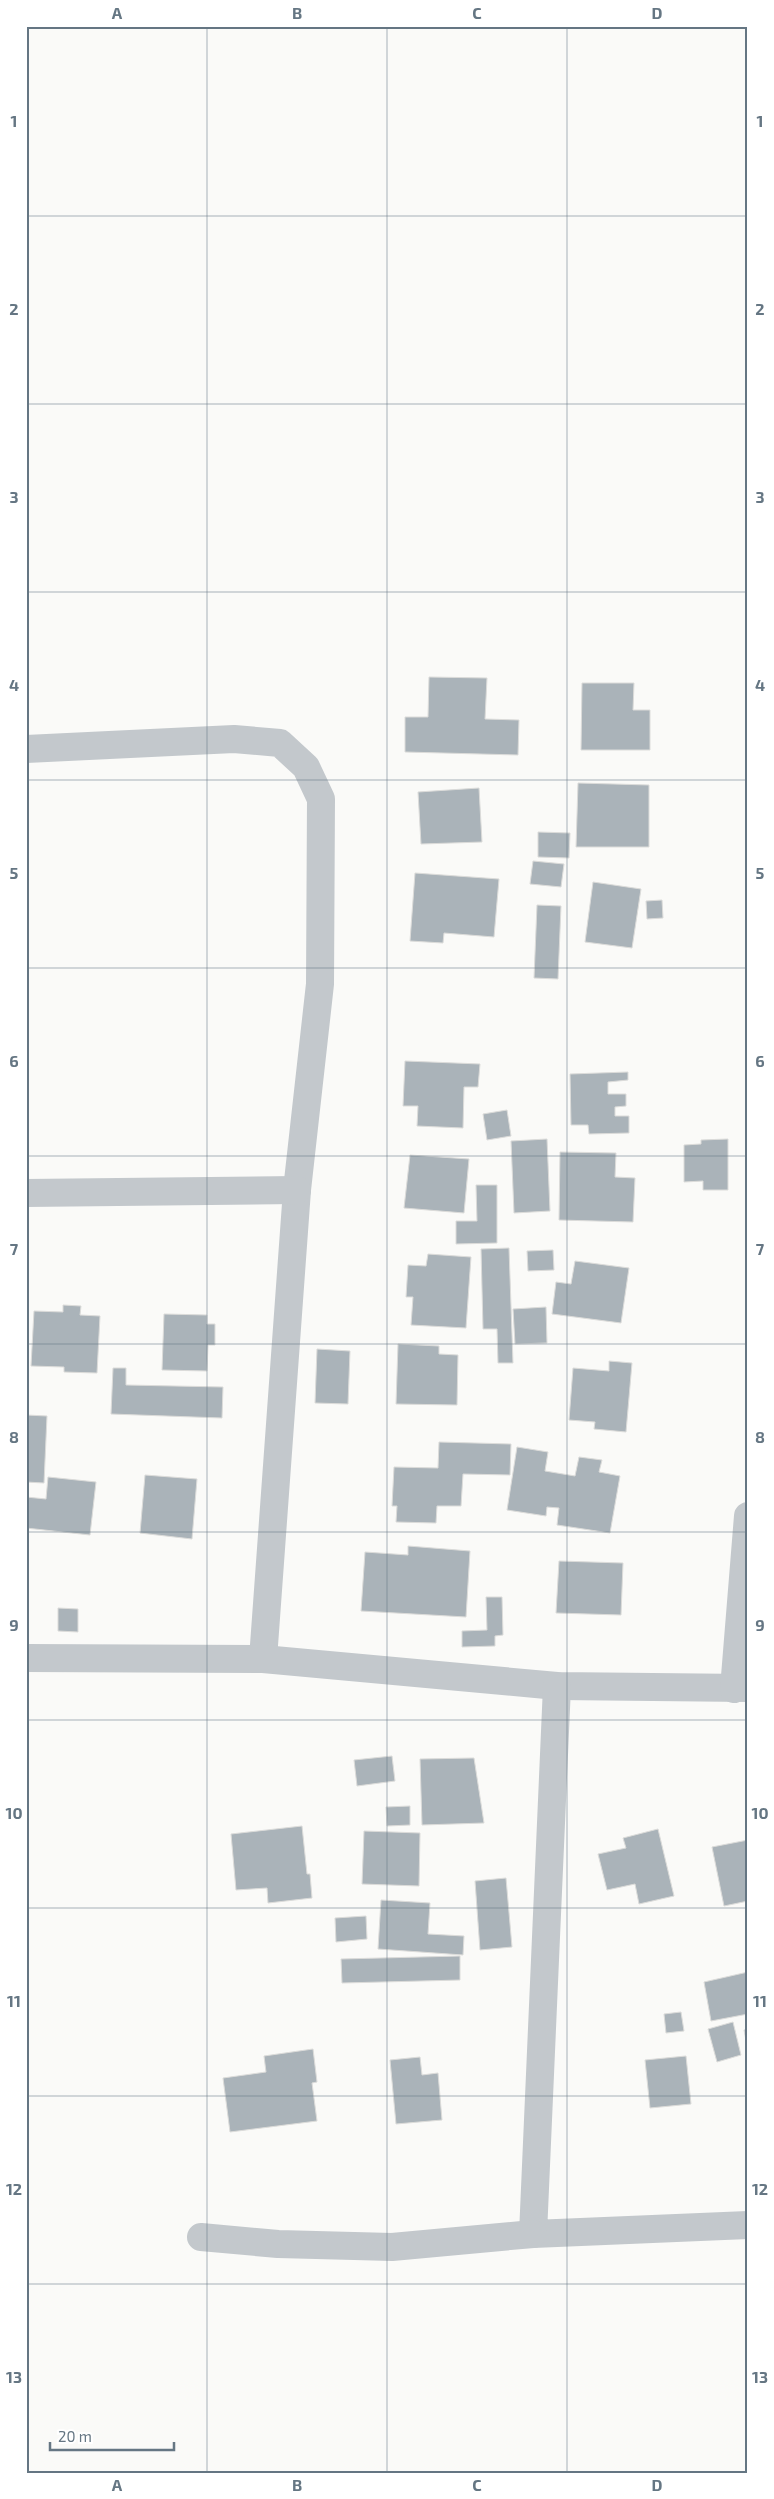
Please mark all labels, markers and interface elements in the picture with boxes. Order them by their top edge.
text: A [112,3,123,22]
text: B [292,3,302,22]
text: C [472,3,482,22]
text: D [652,3,663,22]
text: 1 [11,111,17,130]
text: 1 [757,111,763,130]
text: 2 [9,299,19,318]
text: 2 [755,299,765,318]
text: 3 [9,487,19,506]
text: 3 [755,487,765,506]
text: 4 [9,675,19,694]
text: 4 [755,675,765,694]
text: 5 [10,863,19,882]
text: 5 [756,863,765,882]
text: 6 [9,1051,19,1070]
text: 6 [755,1051,765,1070]
text: 7 [10,1239,19,1258]
text: 7 [756,1239,765,1258]
text: 8 [9,1427,19,1446]
text: 8 [755,1427,765,1446]
text: 9 [9,1615,19,1634]
text: 9 [755,1615,765,1634]
text: 10 [5,1803,23,1822]
text: 10 [751,1803,769,1822]
text: 11 [7,1991,21,2010]
text: 11 [753,1991,767,2010]
text: 12 [6,2179,22,2198]
text: 12 [752,2179,768,2198]
text: 13 [6,2367,22,2386]
text: 13 [752,2367,768,2386]
scale bar [50,2419,174,2451]
text: 20 m [58,2427,92,2445]
text: A [112,2475,123,2494]
text: B [292,2475,302,2494]
text: C [472,2475,482,2494]
text: D [652,2475,663,2494]

